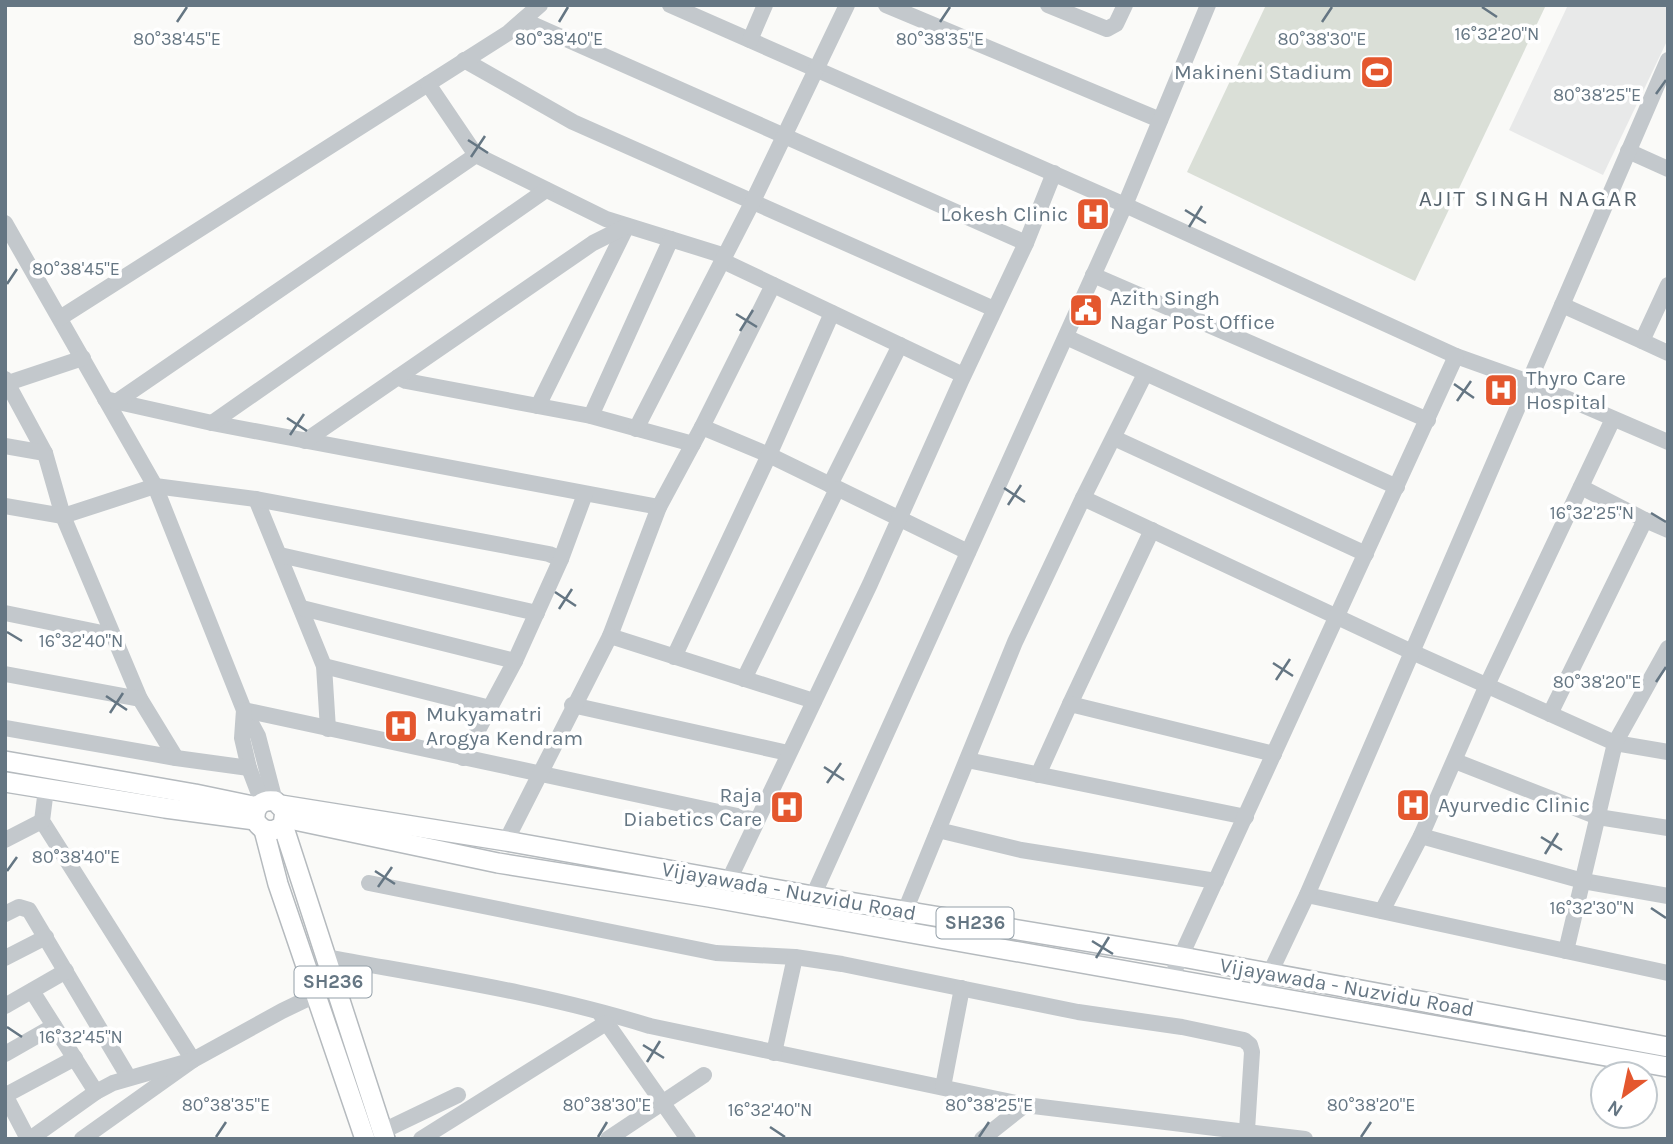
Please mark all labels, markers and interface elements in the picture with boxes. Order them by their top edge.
text: 16°32'20"N [1455,23,1539,45]
text: 80°38'45"E [133,28,221,50]
text: 80°38'40"E [515,28,603,50]
text: 80°38'35"E [896,28,984,50]
text: 80°38'30"E [1278,28,1366,50]
sports icon: Makineni Stadium [1358,53,1396,91]
place label: Makineni Stadium [1174,60,1352,84]
text: 80°38'25"E [1553,84,1641,106]
district label: AJIT SINGH NAGAR [1419,185,1639,212]
hospital icon: Lokesh Clinic [1074,195,1112,233]
place label: Lokesh Clinic [941,202,1068,226]
text: 80°38'45"E [32,258,120,280]
place label: Azith Singh Nagar Post Office [1110,286,1275,334]
public building icon: Azith Singh Nagar Post Office [1067,291,1105,329]
place label: Thyro Care Hospital [1526,366,1626,414]
hospital icon: Thyro Care Hospital [1482,371,1520,409]
text: 16°32'25"N [1550,502,1634,524]
text: 16°32'40"N [39,630,123,652]
text: 80°38'20"E [1553,671,1641,693]
place label: Mukyamatri Arogya Kendram [426,702,583,750]
hospital icon: Mukyamatri Arogya Kendram [382,707,420,745]
place label: Raja Diabetics Care [623,783,762,831]
hospital icon: Ayurvedic Clinic [1394,786,1432,824]
hospital icon: Raja Diabetics Care [768,788,806,826]
place label: Ayurvedic Clinic [1438,793,1590,817]
text: 80°38'40"E [32,846,120,868]
street label: Vijayawada - Nuzvidu Road [660,857,918,925]
text: 16°32'30"N [1550,897,1635,919]
road number: SH236 [936,908,1014,939]
street label: Vijayawada - Nuzvidu Road [1218,953,1476,1021]
road number: SH236 [294,966,372,998]
text: 16°32'45"N [39,1026,123,1048]
north arrow [1589,1060,1659,1130]
text: 80°38'35"E [182,1094,270,1116]
text: 80°38'30"E [563,1094,651,1116]
text: 80°38'25"E [945,1094,1033,1116]
text: 80°38'20"E [1327,1094,1415,1116]
text: N [1604,1095,1627,1121]
text: 16°32'40"N [728,1099,812,1121]

